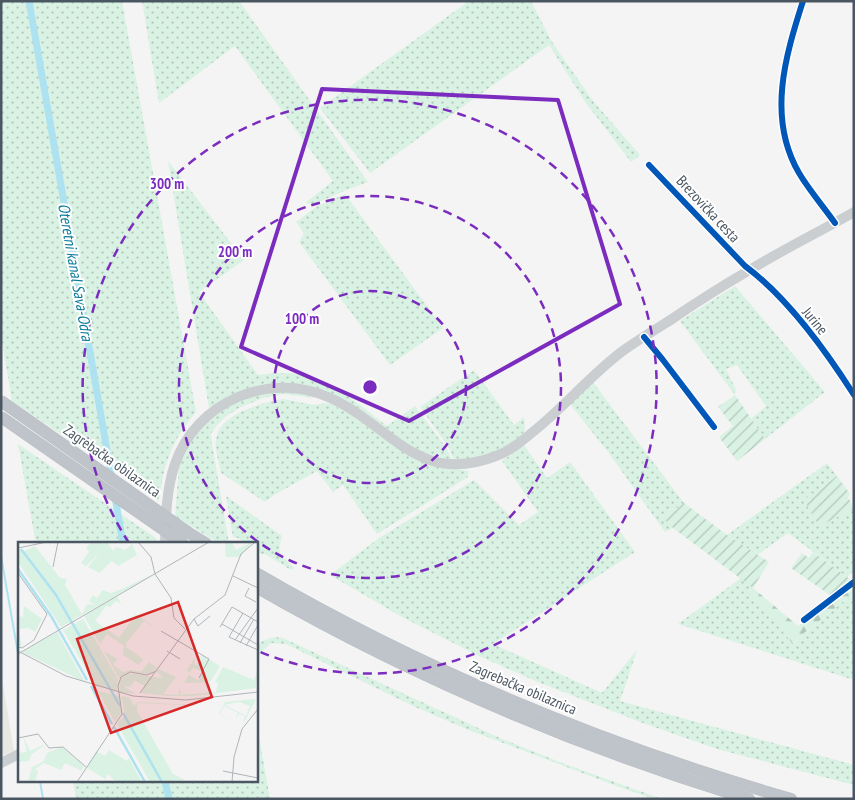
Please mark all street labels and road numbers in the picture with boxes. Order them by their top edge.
street label: Brezovička cesta [673,171,744,246]
street label: Jurine [798,302,832,338]
street label: Zagrebačka obilaznica [60,420,165,501]
street label: Zagrebačka obilaznica [467,656,580,719]

